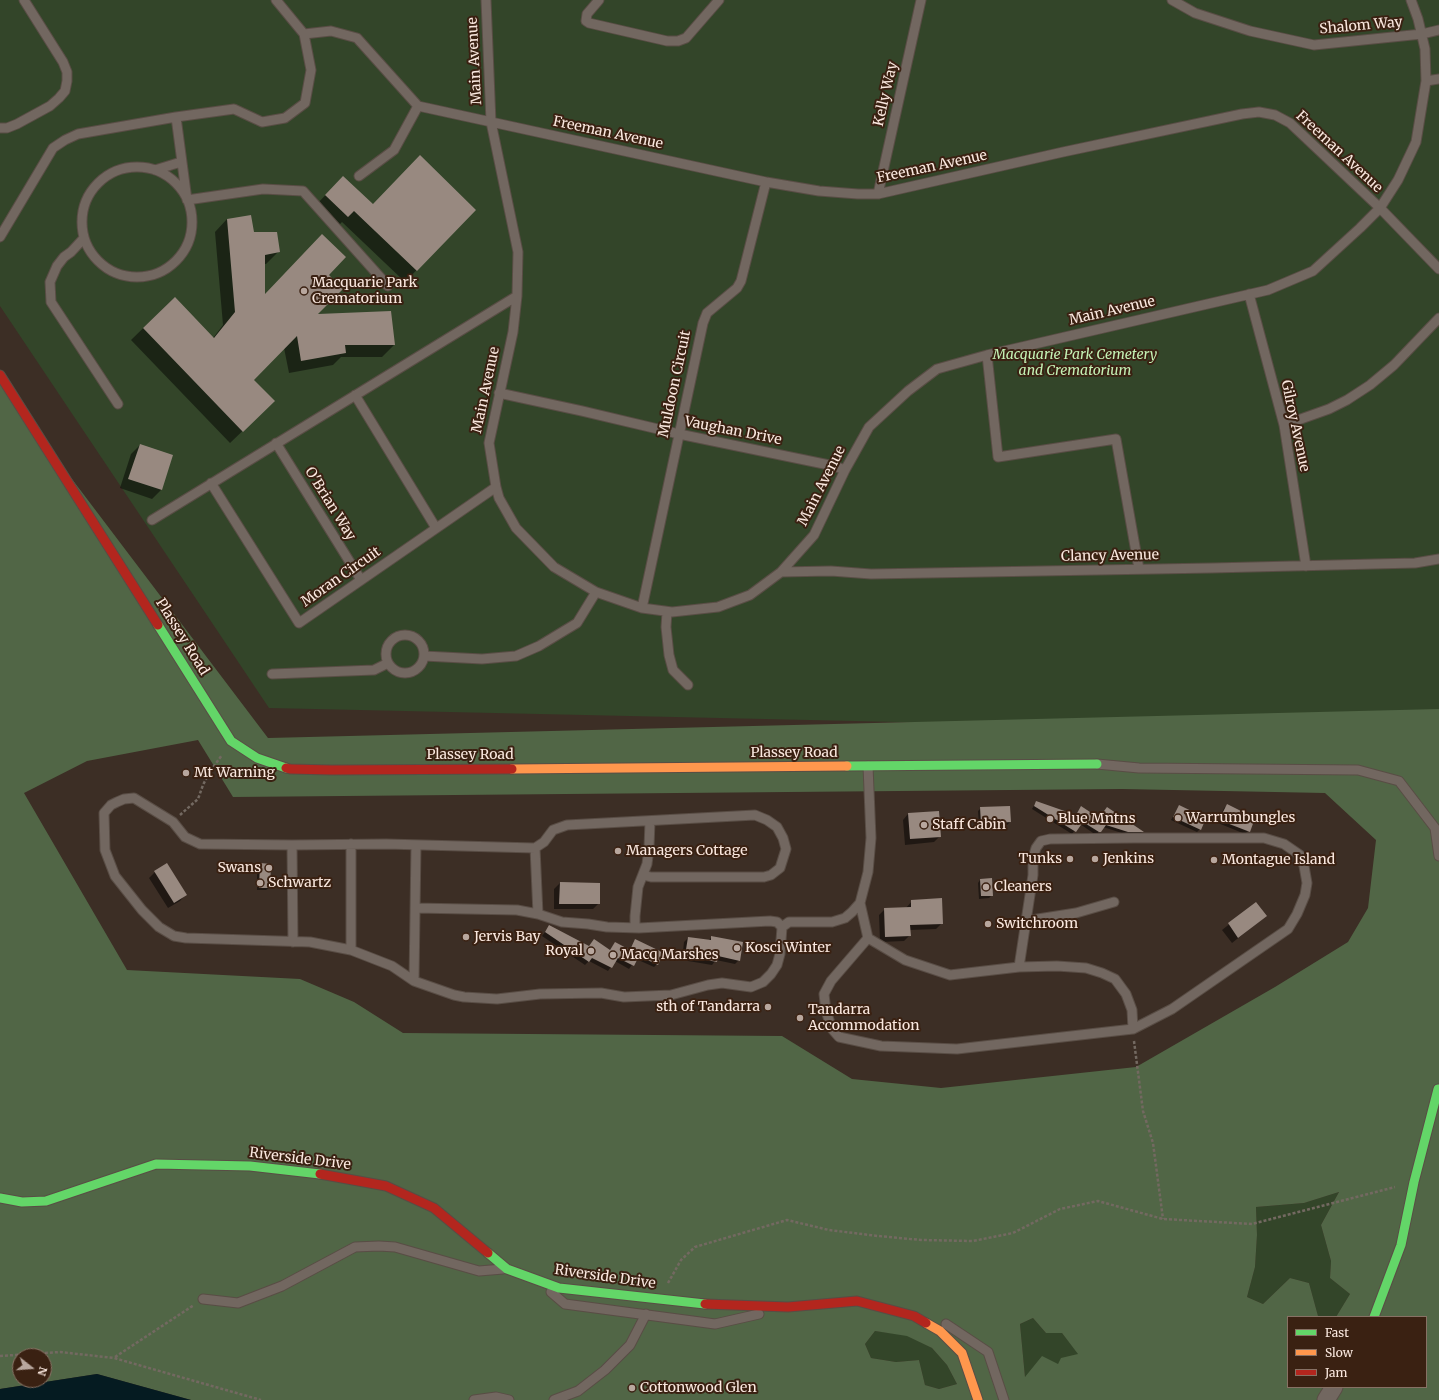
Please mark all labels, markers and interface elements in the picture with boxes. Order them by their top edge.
street label: Shalom Way [1319,14,1403,38]
street label: Main Avenue [464,17,486,105]
street label: Kelly Way [870,60,902,128]
street label: Freeman Avenue [1292,108,1386,196]
street label: Freeman Avenue [551,113,665,153]
street label: Freeman Avenue [875,147,989,187]
place label: Macquarie Park Crematorium [312,275,417,308]
marker: Macquarie Park Crematorium [299,286,309,296]
street label: Main Avenue [1067,293,1157,329]
street label: Muldoon Circuit [655,329,695,439]
street label: Main Avenue [469,345,503,435]
park label: Macquarie Park Cemetery and Crematorium [993,347,1157,380]
street label: Gilroy Avenue [1277,379,1313,473]
street label: Vaughan Drive [683,413,783,449]
street label: Main Avenue [795,443,849,529]
street label: O'Brian Way [301,464,359,544]
street label: Moran Circuit [298,543,384,611]
street label: Clancy Avenue [1061,547,1159,565]
street label: Plassey Road [152,596,212,678]
street label: Plassey Road [750,745,838,761]
street label: Plassey Road [426,747,514,763]
place label: Mt Warning [194,765,275,781]
marker: Mt Warning [181,768,191,778]
place label: Warrumbungles [1186,810,1295,826]
place label: Blue Mntns [1058,811,1136,827]
marker: Warrumbungles [1173,813,1183,823]
marker: Blue Mntns [1045,814,1055,824]
place label: Staff Cabin [932,817,1006,833]
marker: Staff Cabin [919,820,929,830]
place label: Managers Cottage [626,843,747,859]
marker: Managers Cottage [613,846,623,856]
place label: Tunks [1019,851,1062,867]
place label: Jenkins [1103,851,1154,867]
place label: Montague Island [1222,852,1335,868]
marker: Tunks [1065,854,1075,864]
marker: Jenkins [1090,854,1100,864]
marker: Montague Island [1209,855,1219,865]
place label: Swans [217,860,261,876]
marker: Swans [264,863,274,873]
place label: Schwartz [268,875,331,891]
marker: Schwartz [255,878,265,888]
place label: Cleaners [994,879,1052,895]
marker: Cleaners [981,882,991,892]
place label: Switchroom [996,916,1078,932]
marker: Switchroom [983,919,993,929]
place label: Jervis Bay [474,929,541,945]
marker: Jervis Bay [461,932,471,942]
place label: Kosci Winter [745,940,831,956]
place label: Royal [545,943,583,959]
marker: Kosci Winter [732,943,742,953]
marker: Royal [586,946,596,956]
place label: Macq Marshes [621,947,719,963]
marker: Macq Marshes [608,950,618,960]
place label: sth of Tandarra [656,999,760,1015]
marker: sth of Tandarra [763,1002,773,1012]
place label: Tandarra Accommodation [808,1002,919,1034]
marker: Tandarra Accommodation [795,1013,805,1023]
street label: Riverside Drive [248,1144,352,1174]
street label: Riverside Drive [553,1262,657,1292]
legend [1287,1316,1427,1388]
text: Fast [1325,1325,1349,1340]
text: Slow [1325,1345,1353,1360]
north arrow [12,1348,52,1388]
text: N [35,1365,50,1377]
text: Jam [1325,1365,1347,1380]
place label: Cottonwood Glen [640,1380,757,1396]
marker: Cottonwood Glen [627,1383,637,1393]

